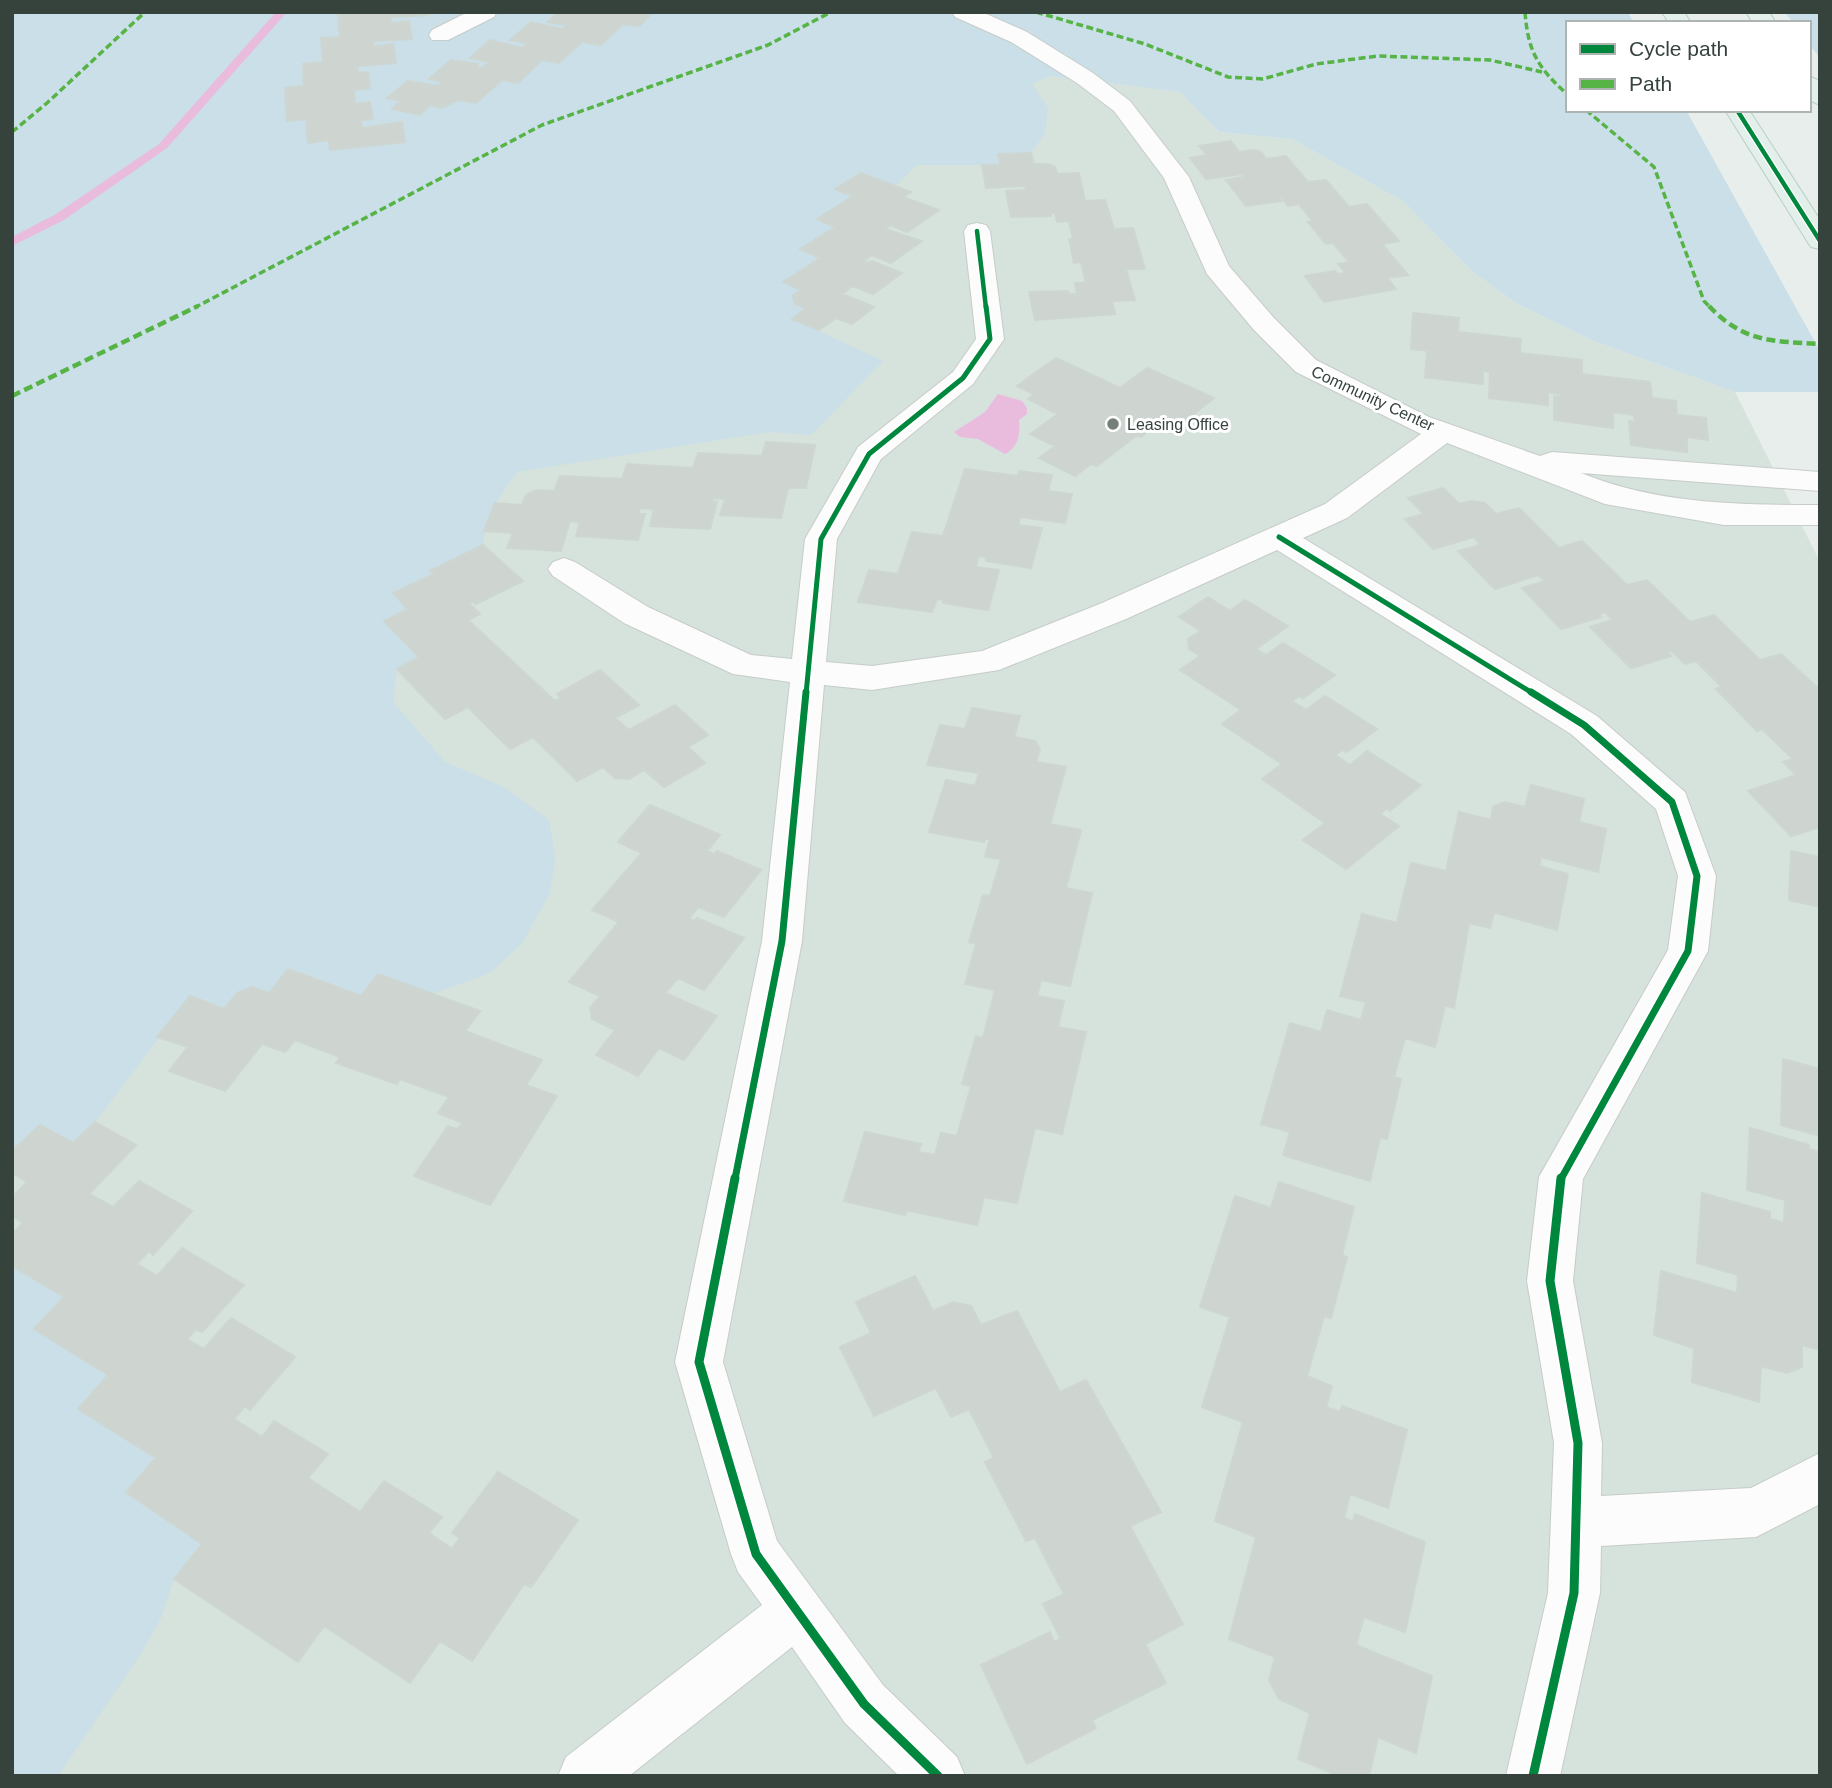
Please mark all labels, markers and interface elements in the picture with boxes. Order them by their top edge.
legend [1566,21,1811,112]
text: Cycle path [1629,37,1728,60]
text: Path [1629,72,1672,95]
street label: Community Center [1309,363,1437,435]
marker: Leasing Office [1105,416,1121,432]
place label: Leasing Office [1127,416,1229,433]

